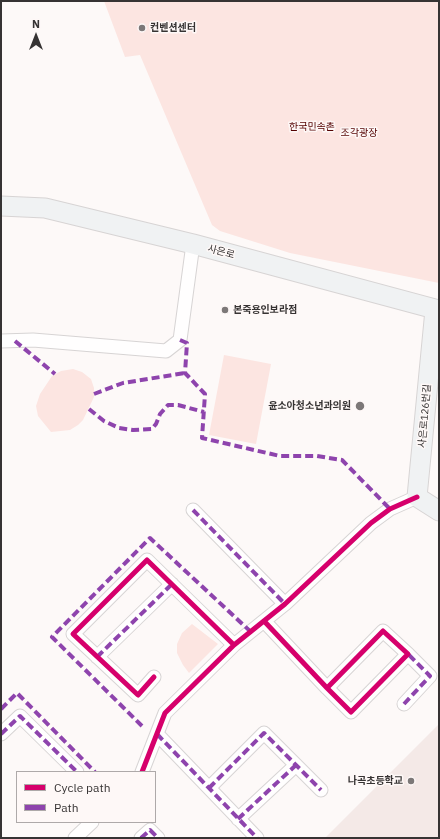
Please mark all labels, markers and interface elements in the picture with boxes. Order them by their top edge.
north arrow [16,16,56,56]
text: N [32,17,40,31]
place label: 컨벤션센터 [150,22,196,34]
marker: 컨벤션센터 [137,23,147,33]
park label: 한국민속촌 [289,121,335,133]
park label: 조각광장 [341,127,377,139]
street label: 사은로 [206,243,236,261]
place label: 본죽용인보라점 [233,304,297,316]
marker: 본죽용인보라점 [220,305,230,315]
street label: 사은로126번길 [416,384,434,448]
place label: 윤소아청소년과의원 [268,400,351,412]
marker: 윤소아청소년과의원 [354,400,366,412]
legend [16,771,156,823]
place label: 나곡초등학교 [348,775,403,787]
marker: 나곡초등학교 [406,776,416,786]
text: Cycle path [54,780,111,795]
text: Path [54,800,79,815]

